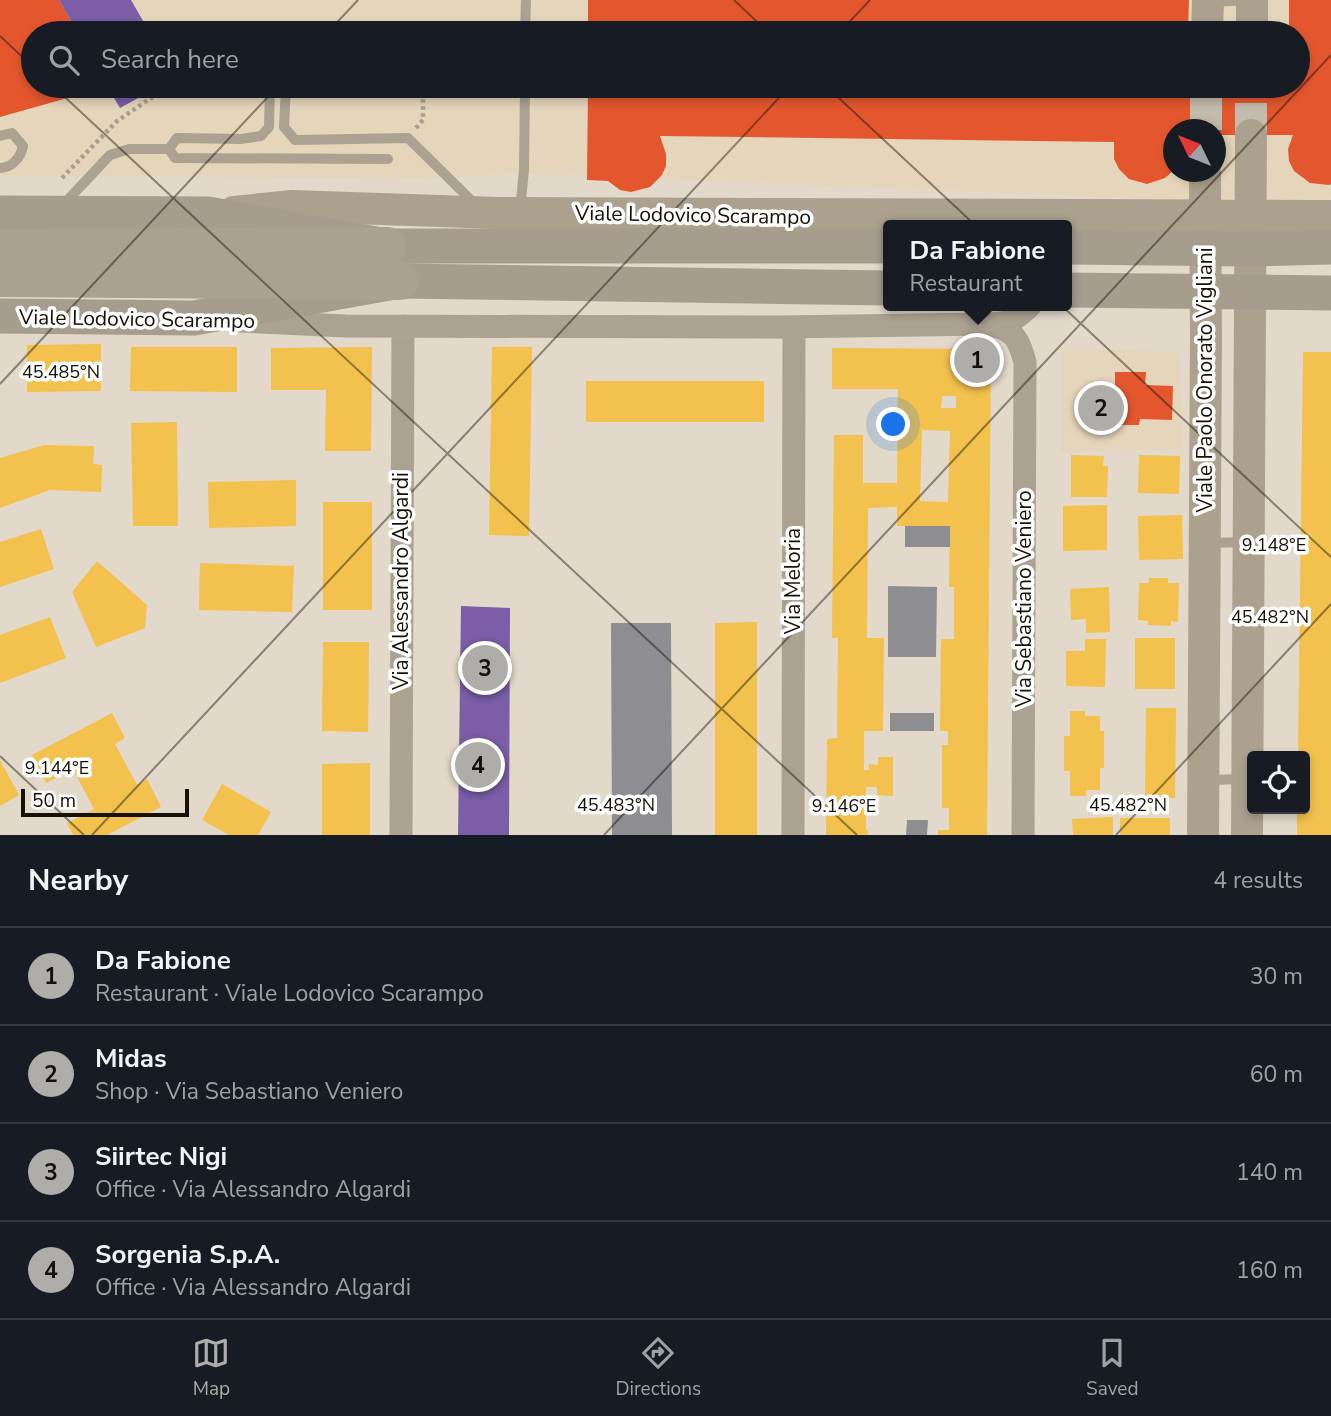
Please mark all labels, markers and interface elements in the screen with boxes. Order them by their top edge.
search box [21,21,1310,98]
icon: search [45,41,83,79]
text: Search here [101,42,239,77]
north arrow [1163,119,1226,182]
street label: Viale Lodovico Scarampo [574,199,811,231]
popup [883,220,1072,311]
text: Da Fabione [910,233,1045,268]
street label: Viale Paolo Onorato Vigliani [1191,247,1219,514]
text: Restaurant [910,268,1022,299]
street label: Viale Lodovico Scarampo [18,303,255,335]
pin: 1 [954,334,1000,386]
text: 45.485°N [22,360,100,384]
pin: 2 [1078,382,1124,434]
your location [876,407,910,441]
street label: Via Alessandro Algardi [387,472,415,691]
street label: Via Sebastiano Veniero [1010,490,1038,709]
street label: Via Meloria [779,528,807,635]
text: 9.148°E [1242,533,1306,557]
text: 45.482°N [1231,605,1309,629]
pin: 3 [462,642,508,694]
pin: 4 [455,739,501,791]
map controls [1247,751,1310,814]
button: locate [1247,751,1310,814]
text: 9.144°E [25,756,89,780]
scale bar [21,786,189,818]
text: 50 m [32,788,76,814]
text: 45.483°N [577,793,655,817]
text: 45.482°N [1089,793,1167,817]
text: 9.146°E [812,794,876,818]
text: Nearby [28,860,128,901]
text: 4 results [1213,865,1303,896]
text: Da Fabione [95,943,231,978]
text: 1 [44,961,58,992]
text: 30 m [1250,961,1303,992]
text: Restaurant · Viale Lodovico Scarampo [95,978,484,1009]
text: Midas [95,1041,167,1076]
text: 2 [44,1059,58,1090]
text: 60 m [1250,1059,1303,1090]
text: Shop · Via Sebastiano Veniero [95,1076,403,1107]
text: Siirtec Nigi [95,1139,227,1174]
text: 3 [44,1157,58,1188]
text: 140 m [1236,1157,1303,1188]
text: Office · Via Alessandro Algardi [95,1174,411,1205]
text: Sorgenia S.p.A. [95,1237,280,1272]
text: 4 [44,1255,58,1286]
text: 160 m [1236,1255,1303,1286]
text: Office · Via Alessandro Algardi [95,1272,411,1303]
tab: Map [192,1334,230,1402]
tab: Directions [615,1334,701,1402]
tab: Saved [1086,1334,1139,1402]

